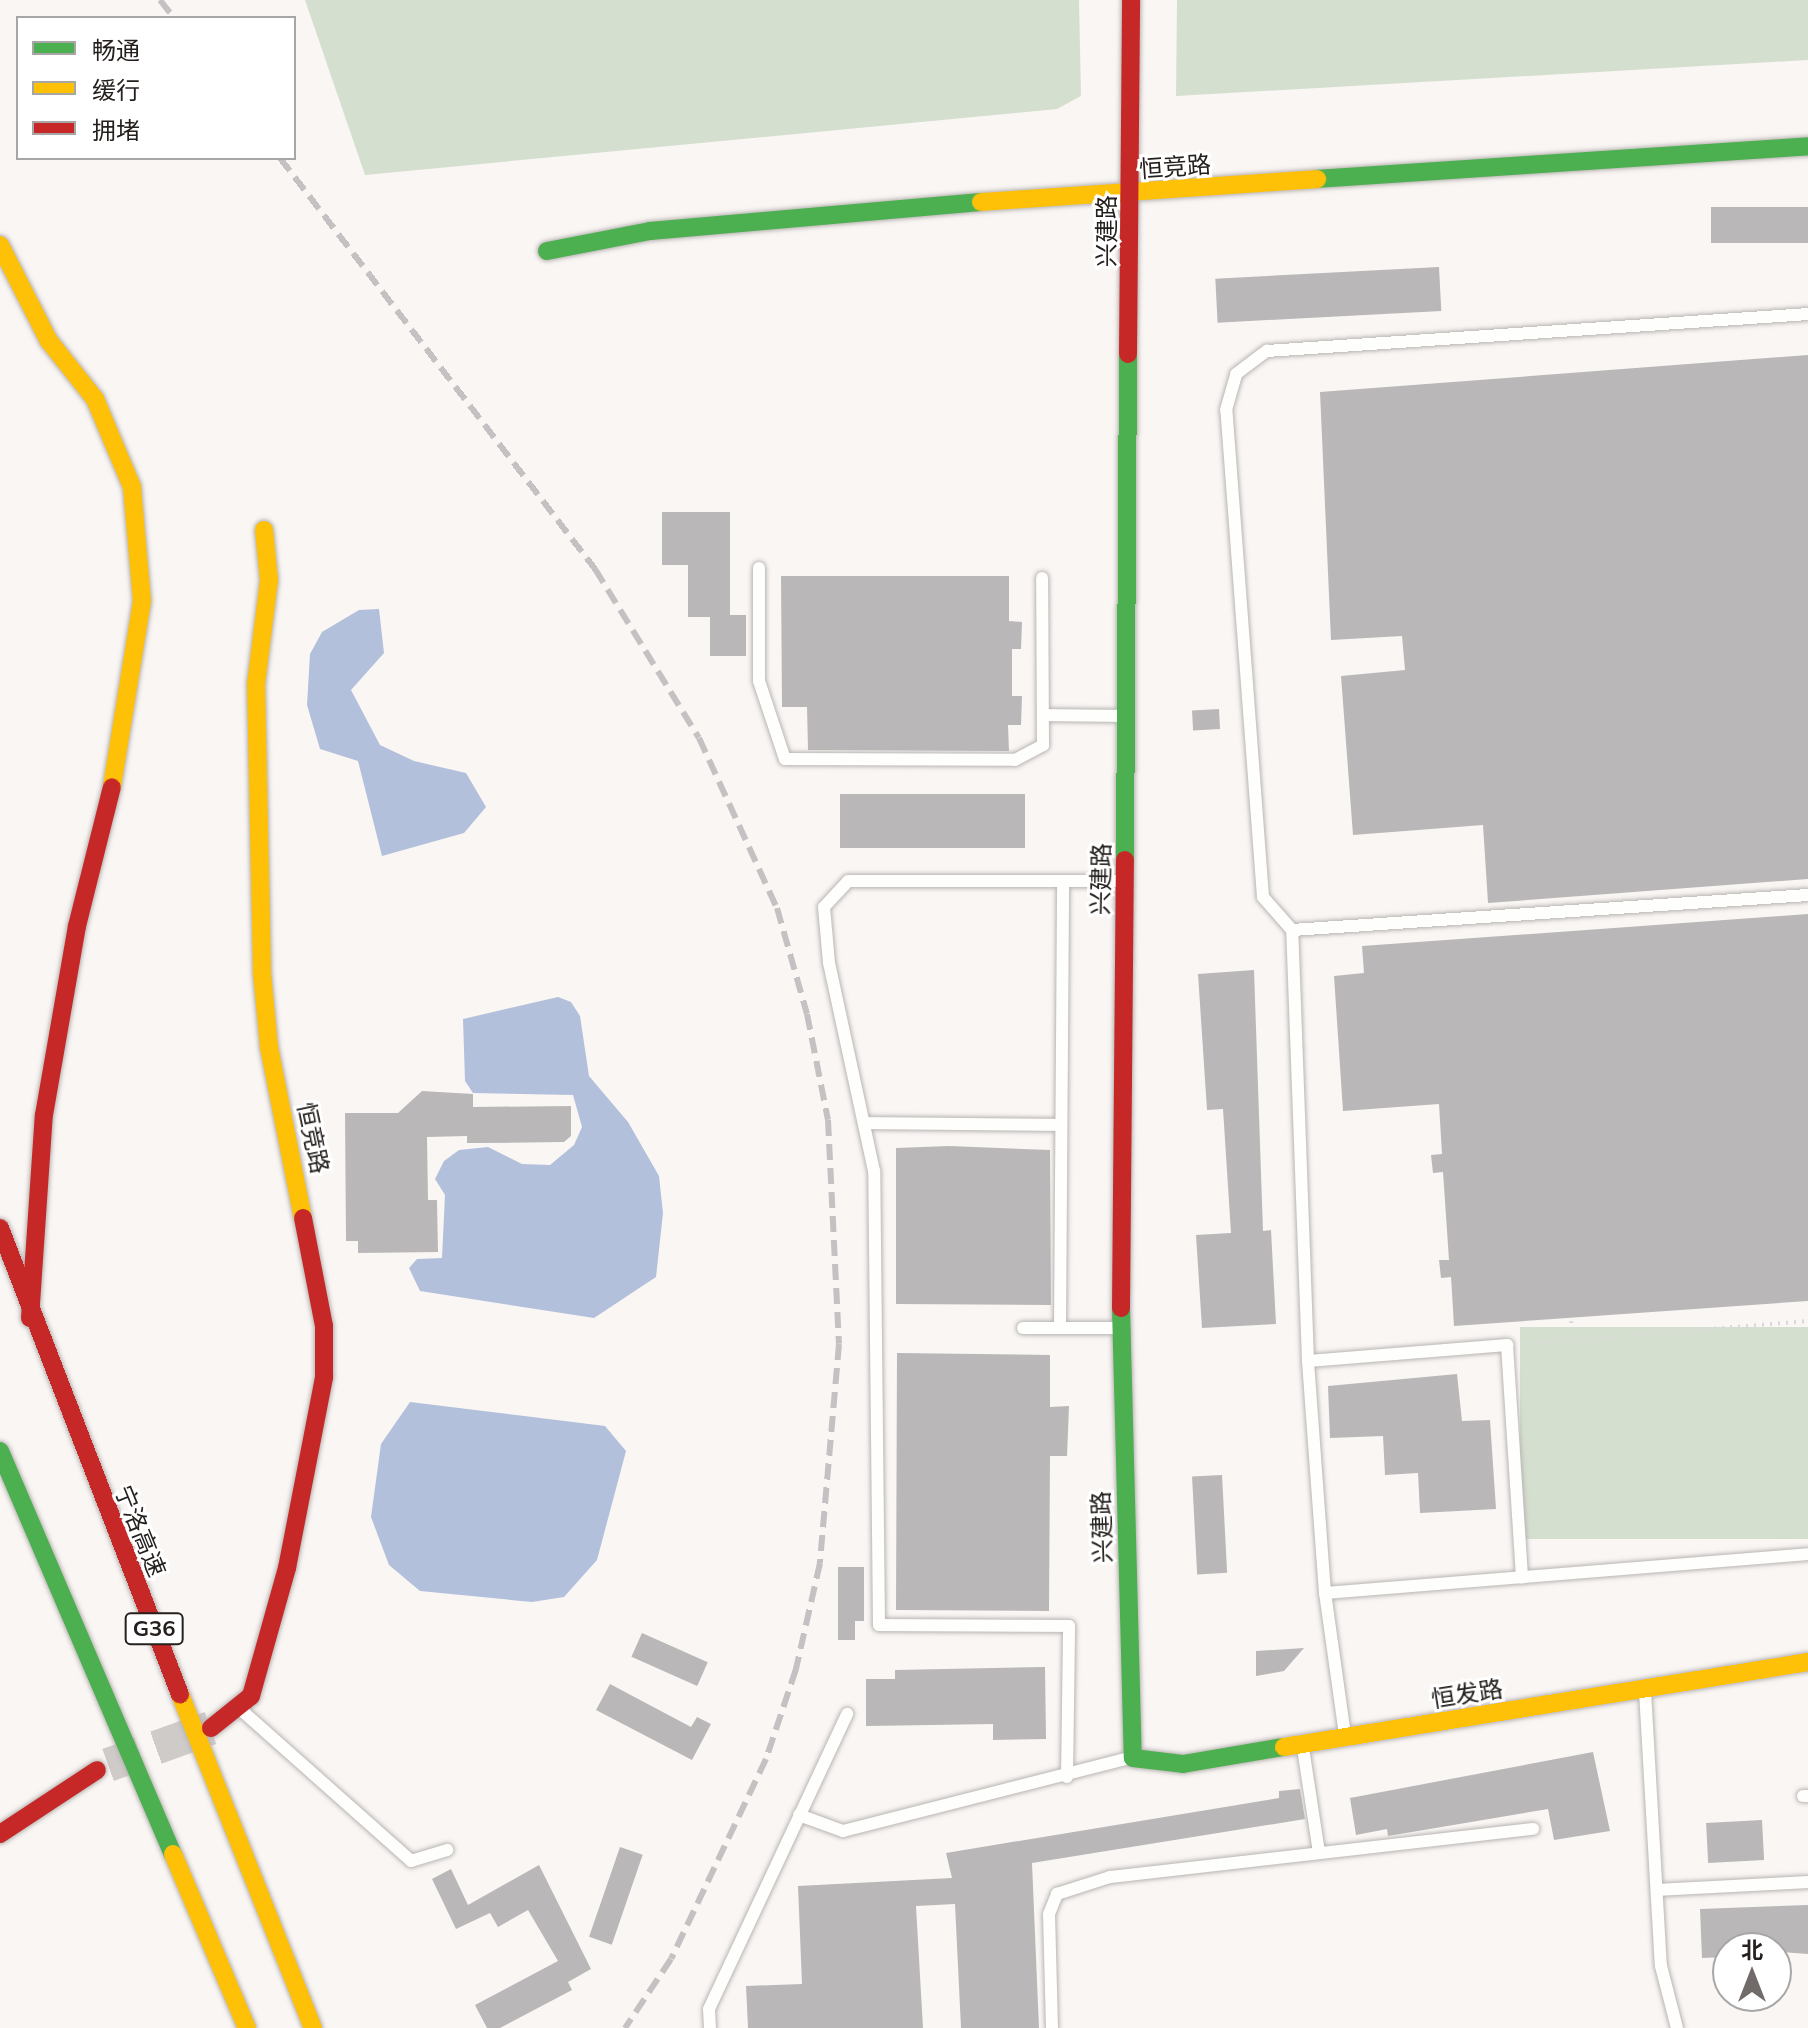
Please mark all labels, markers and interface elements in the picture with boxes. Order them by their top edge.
legend [16,16,296,160]
text: 畅通 [92,35,140,65]
text: 缓行 [92,75,140,105]
text: 拥堵 [92,115,140,145]
street label: 恒竞路 [1138,150,1212,184]
street label: 兴建路 [1093,195,1121,267]
street label: 兴建路 [1086,843,1116,915]
street label: 恒竞路 [291,1100,335,1176]
street label: 宁洛高速 [109,1481,171,1581]
street label: 兴建路 [1086,1491,1118,1563]
road number: G36 [124,1611,184,1647]
street label: 恒发路 [1429,1674,1505,1714]
north arrow [1712,1932,1792,2012]
text: 北 [1741,1936,1763,1964]

